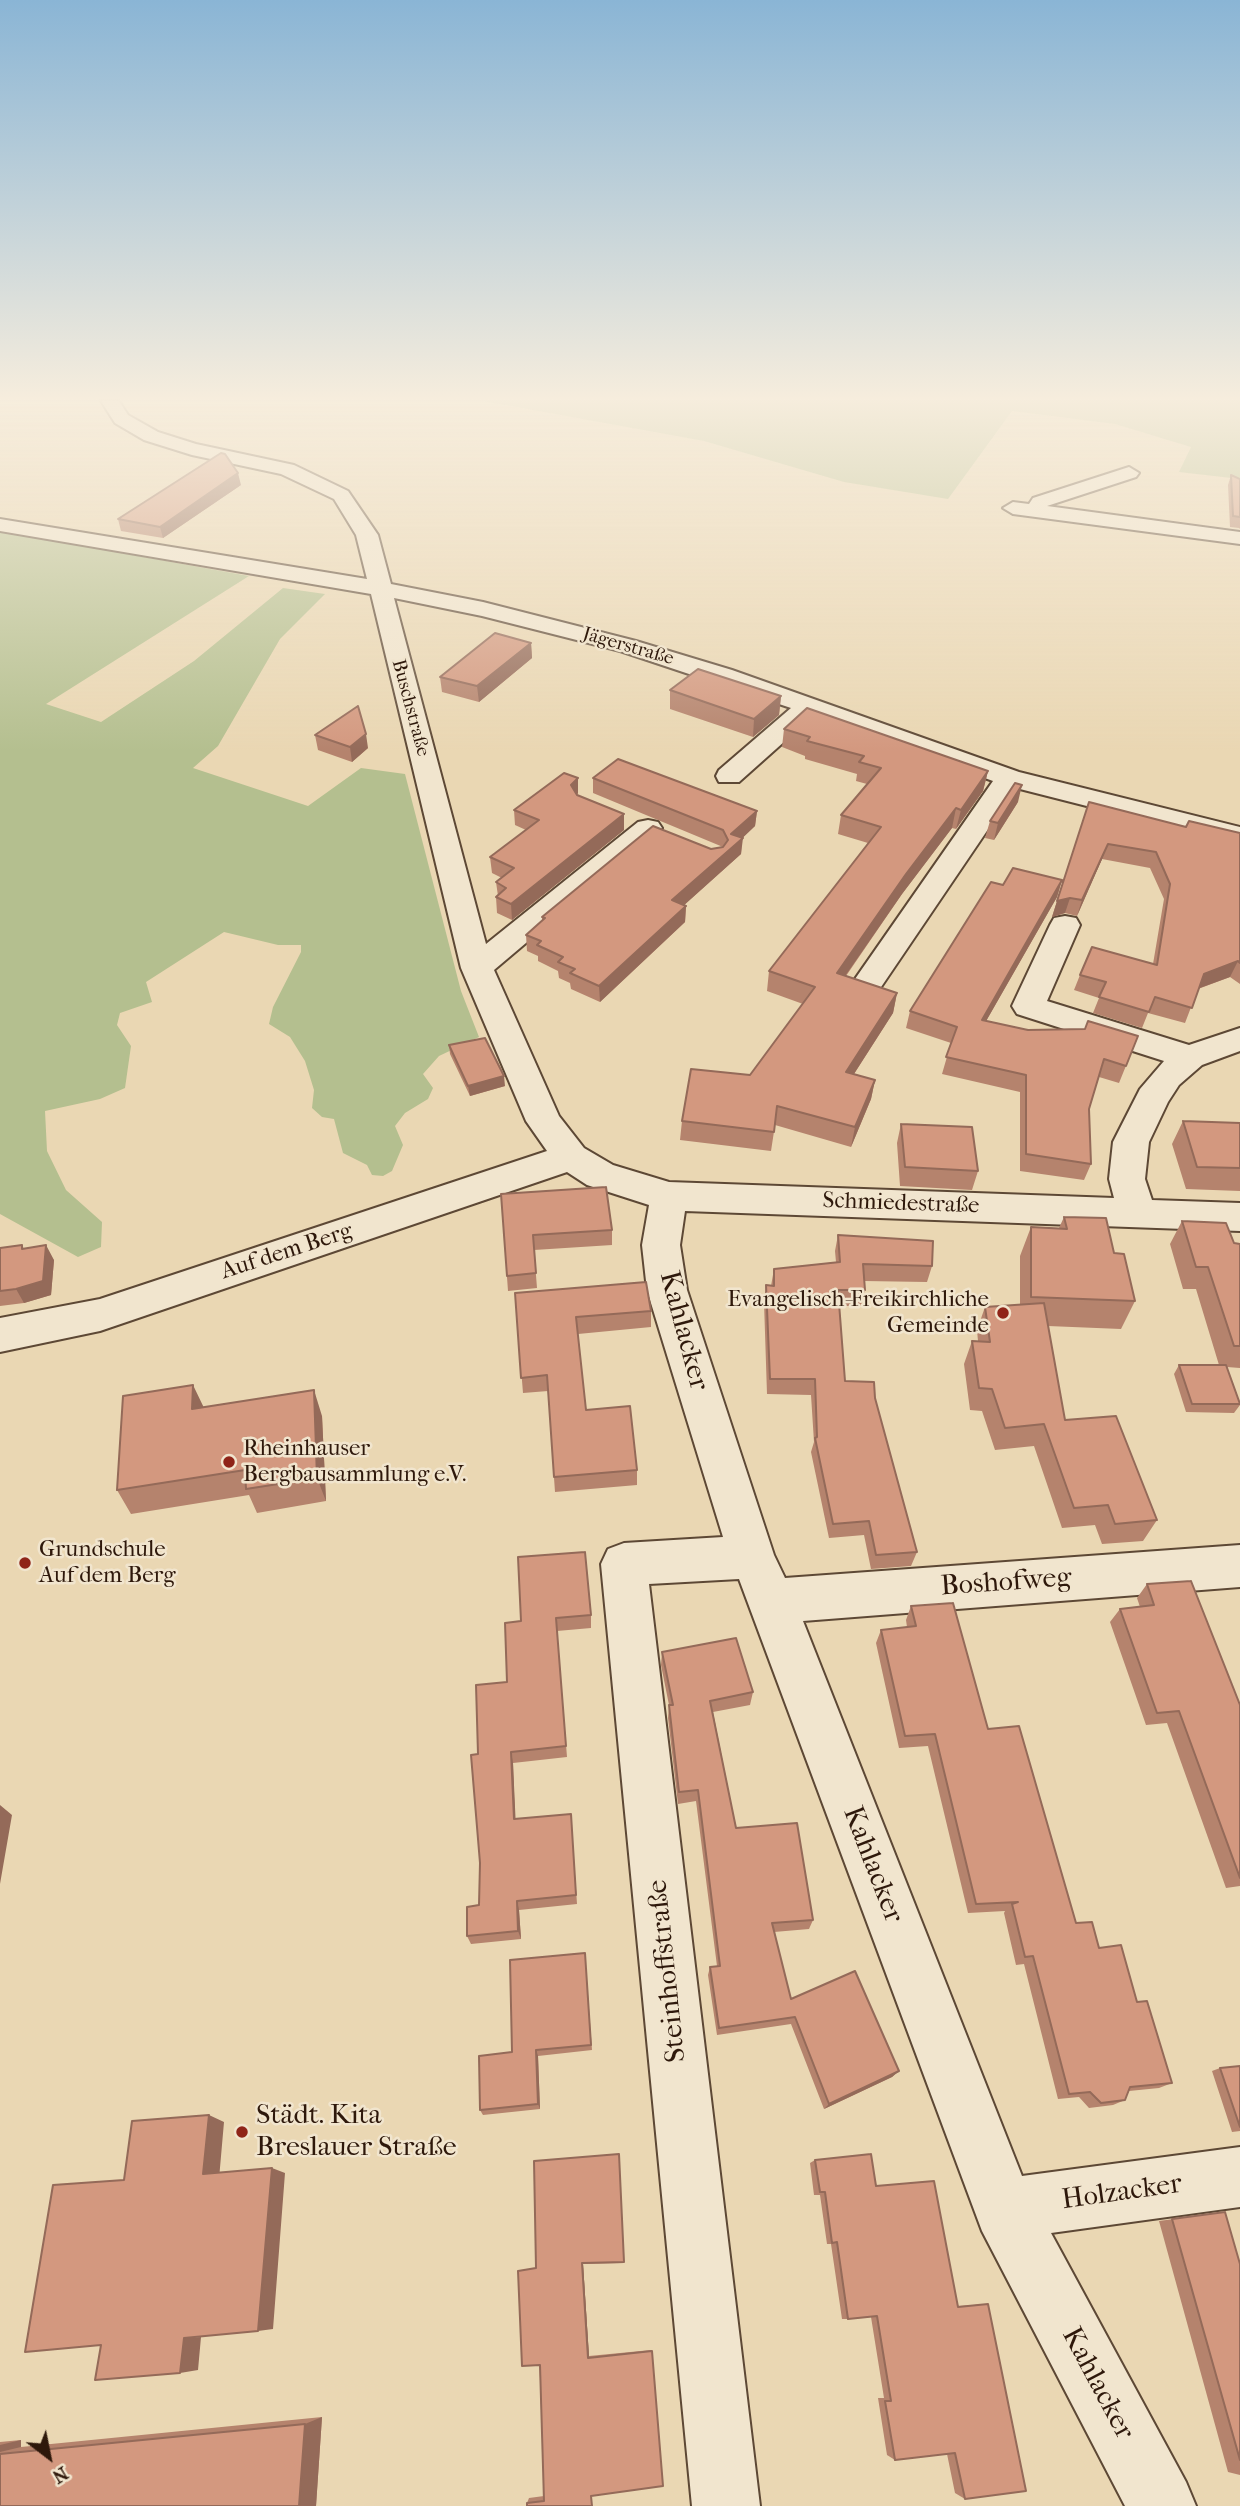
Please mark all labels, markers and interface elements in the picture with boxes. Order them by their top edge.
street label: Jägerstraße [580,623,676,671]
street label: Buschstraße [386,657,434,759]
street label: Schmiedestraße [822,1187,980,1221]
street label: Auf dem Berg [218,1218,356,1286]
street label: Kahlacker [651,1268,715,1394]
place label: Evangelisch-Freikirchliche Gemeinde [727,1286,989,1340]
marker: Evangelisch-Freikirchliche Gemeinde [995,1305,1011,1321]
place label: Rheinhauser Bergbausammlung e.V. [243,1435,466,1489]
marker: Rheinhauser Bergbausammlung e.V. [221,1454,237,1470]
place label: Grundschule Auf dem Berg [39,1536,175,1590]
marker: Grundschule Auf dem Berg [17,1555,33,1571]
street label: Boshofweg [939,1562,1073,1604]
street label: Kahlacker [834,1802,910,1928]
street label: Steinhoffstraße [642,1878,694,2064]
place label: Städt. Kita Breslauer Straße [256,2099,457,2165]
marker: Städt. Kita Breslauer Straße [234,2124,250,2140]
street label: Holzacker [1060,2168,1184,2218]
street label: Kahlacker [1054,2322,1140,2446]
north arrow [14,2422,84,2492]
text: N [48,2462,72,2488]

